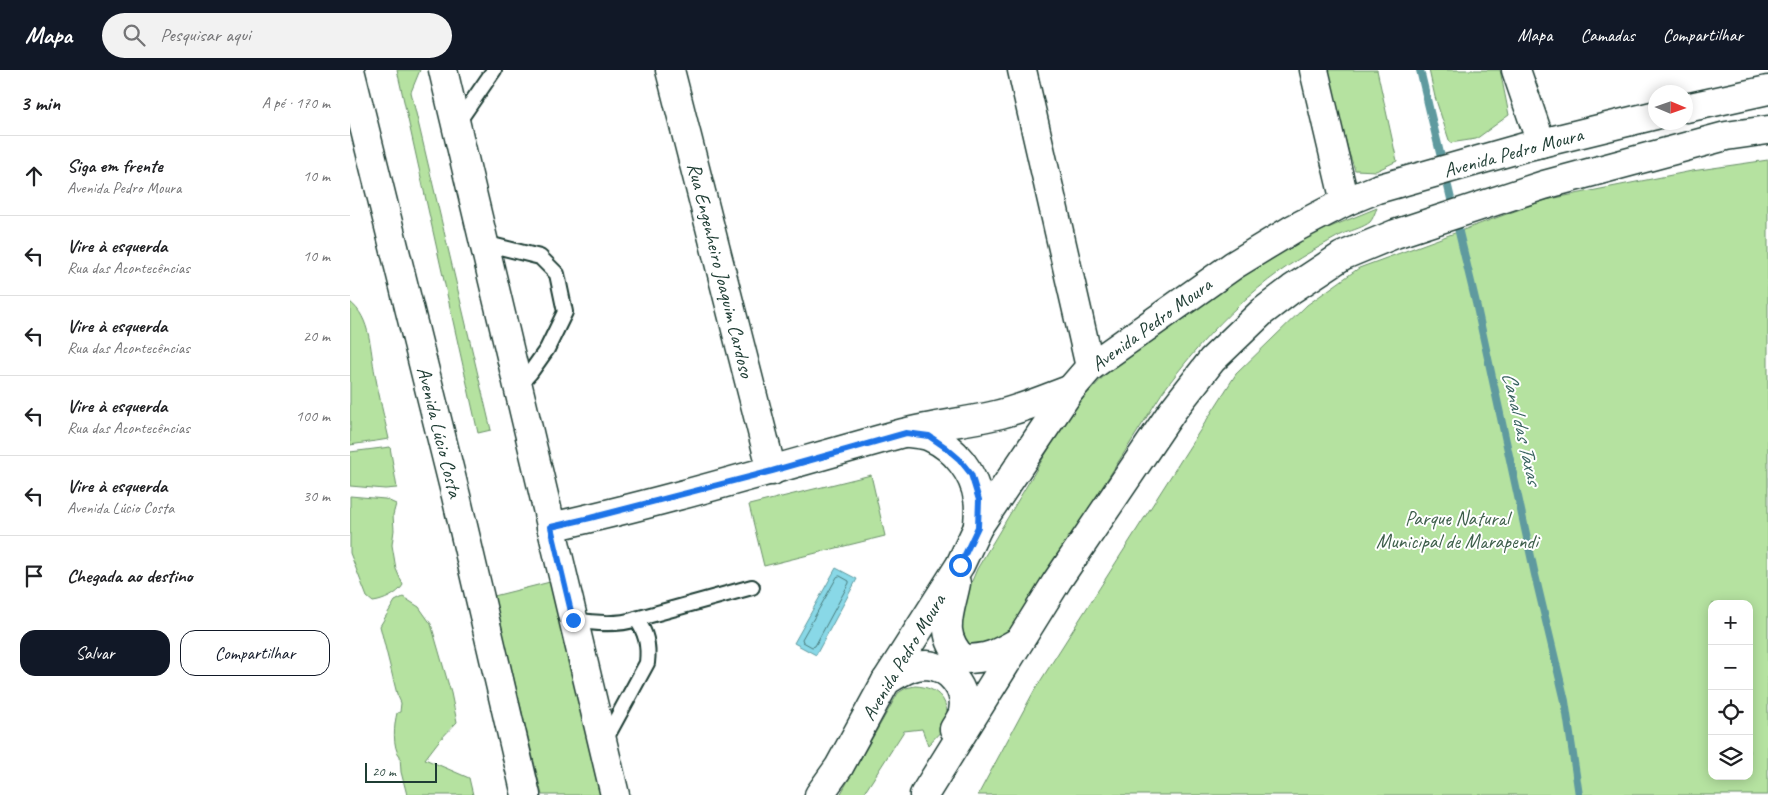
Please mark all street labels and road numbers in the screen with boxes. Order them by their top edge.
street label: Avenida Pedro Moura [1441,121,1587,183]
street label: Rua Engenheiro Joaquim Cardoso [682,160,760,381]
street label: Avenida Pedro Moura [1086,271,1218,377]
street label: Avenida Lúcio Costa [411,364,468,501]
street label: Avenida Pedro Moura [856,588,952,725]

